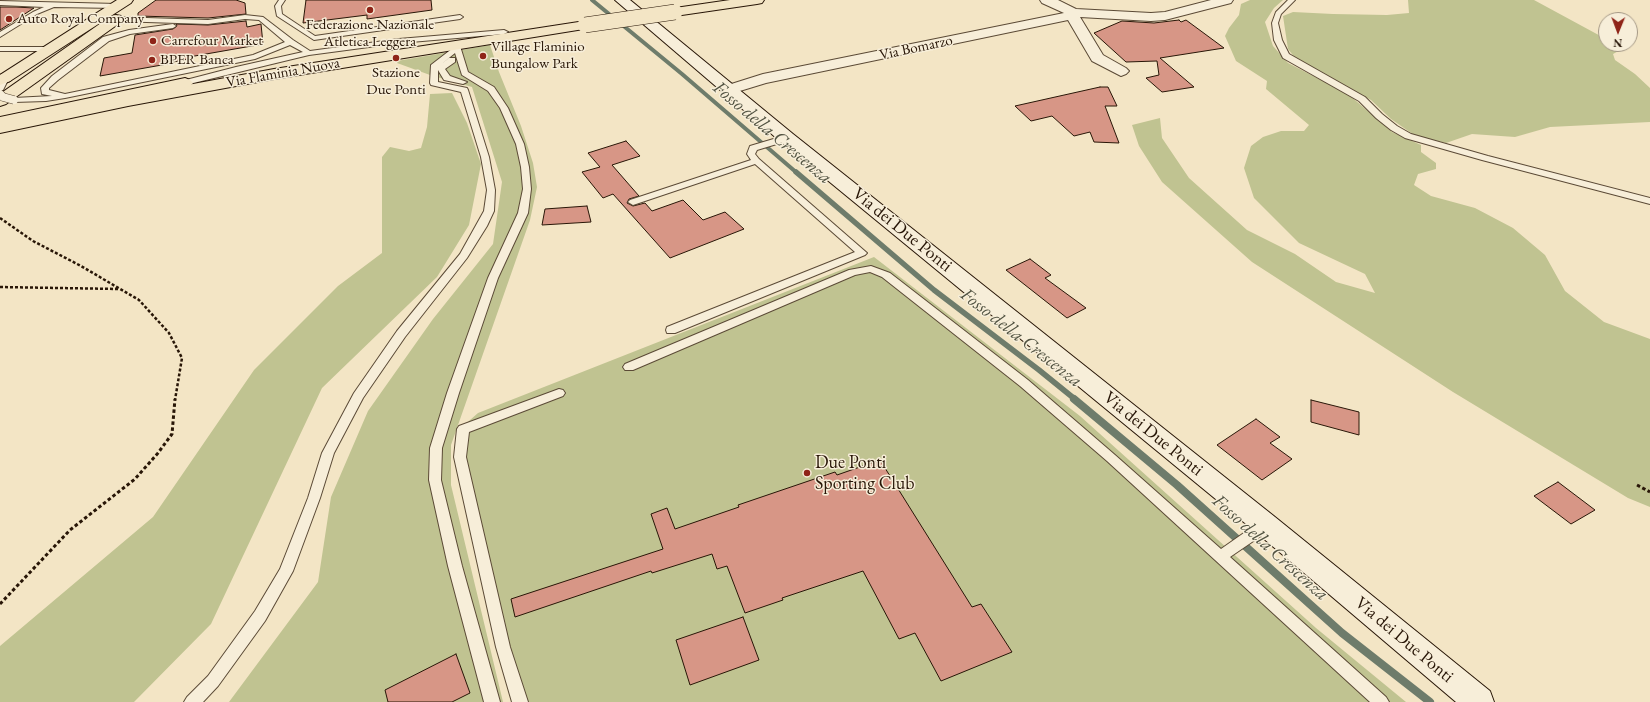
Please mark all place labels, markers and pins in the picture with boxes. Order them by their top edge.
marker: Federazione Nazionale Atletica Leggera [365,5,375,15]
place label: Auto Royal Company [17,10,144,28]
marker: Auto Royal Company [4,14,14,24]
place label: Federazione Nazionale Atletica Leggera [306,16,434,51]
place label: Carrefour Market [161,32,263,50]
marker: Carrefour Market [148,36,158,46]
place label: Village Flaminio Bungalow Park [491,38,585,73]
place label: BPER Banca [160,51,234,69]
marker: Village Flaminio Bungalow Park [478,51,488,61]
marker: Stazione Due Ponti [391,53,401,63]
marker: BPER Banca [147,55,157,65]
place label: Stazione Due Ponti [366,64,426,99]
place label: Due Ponti Sporting Club [815,452,914,494]
marker: Due Ponti Sporting Club [802,468,812,478]

